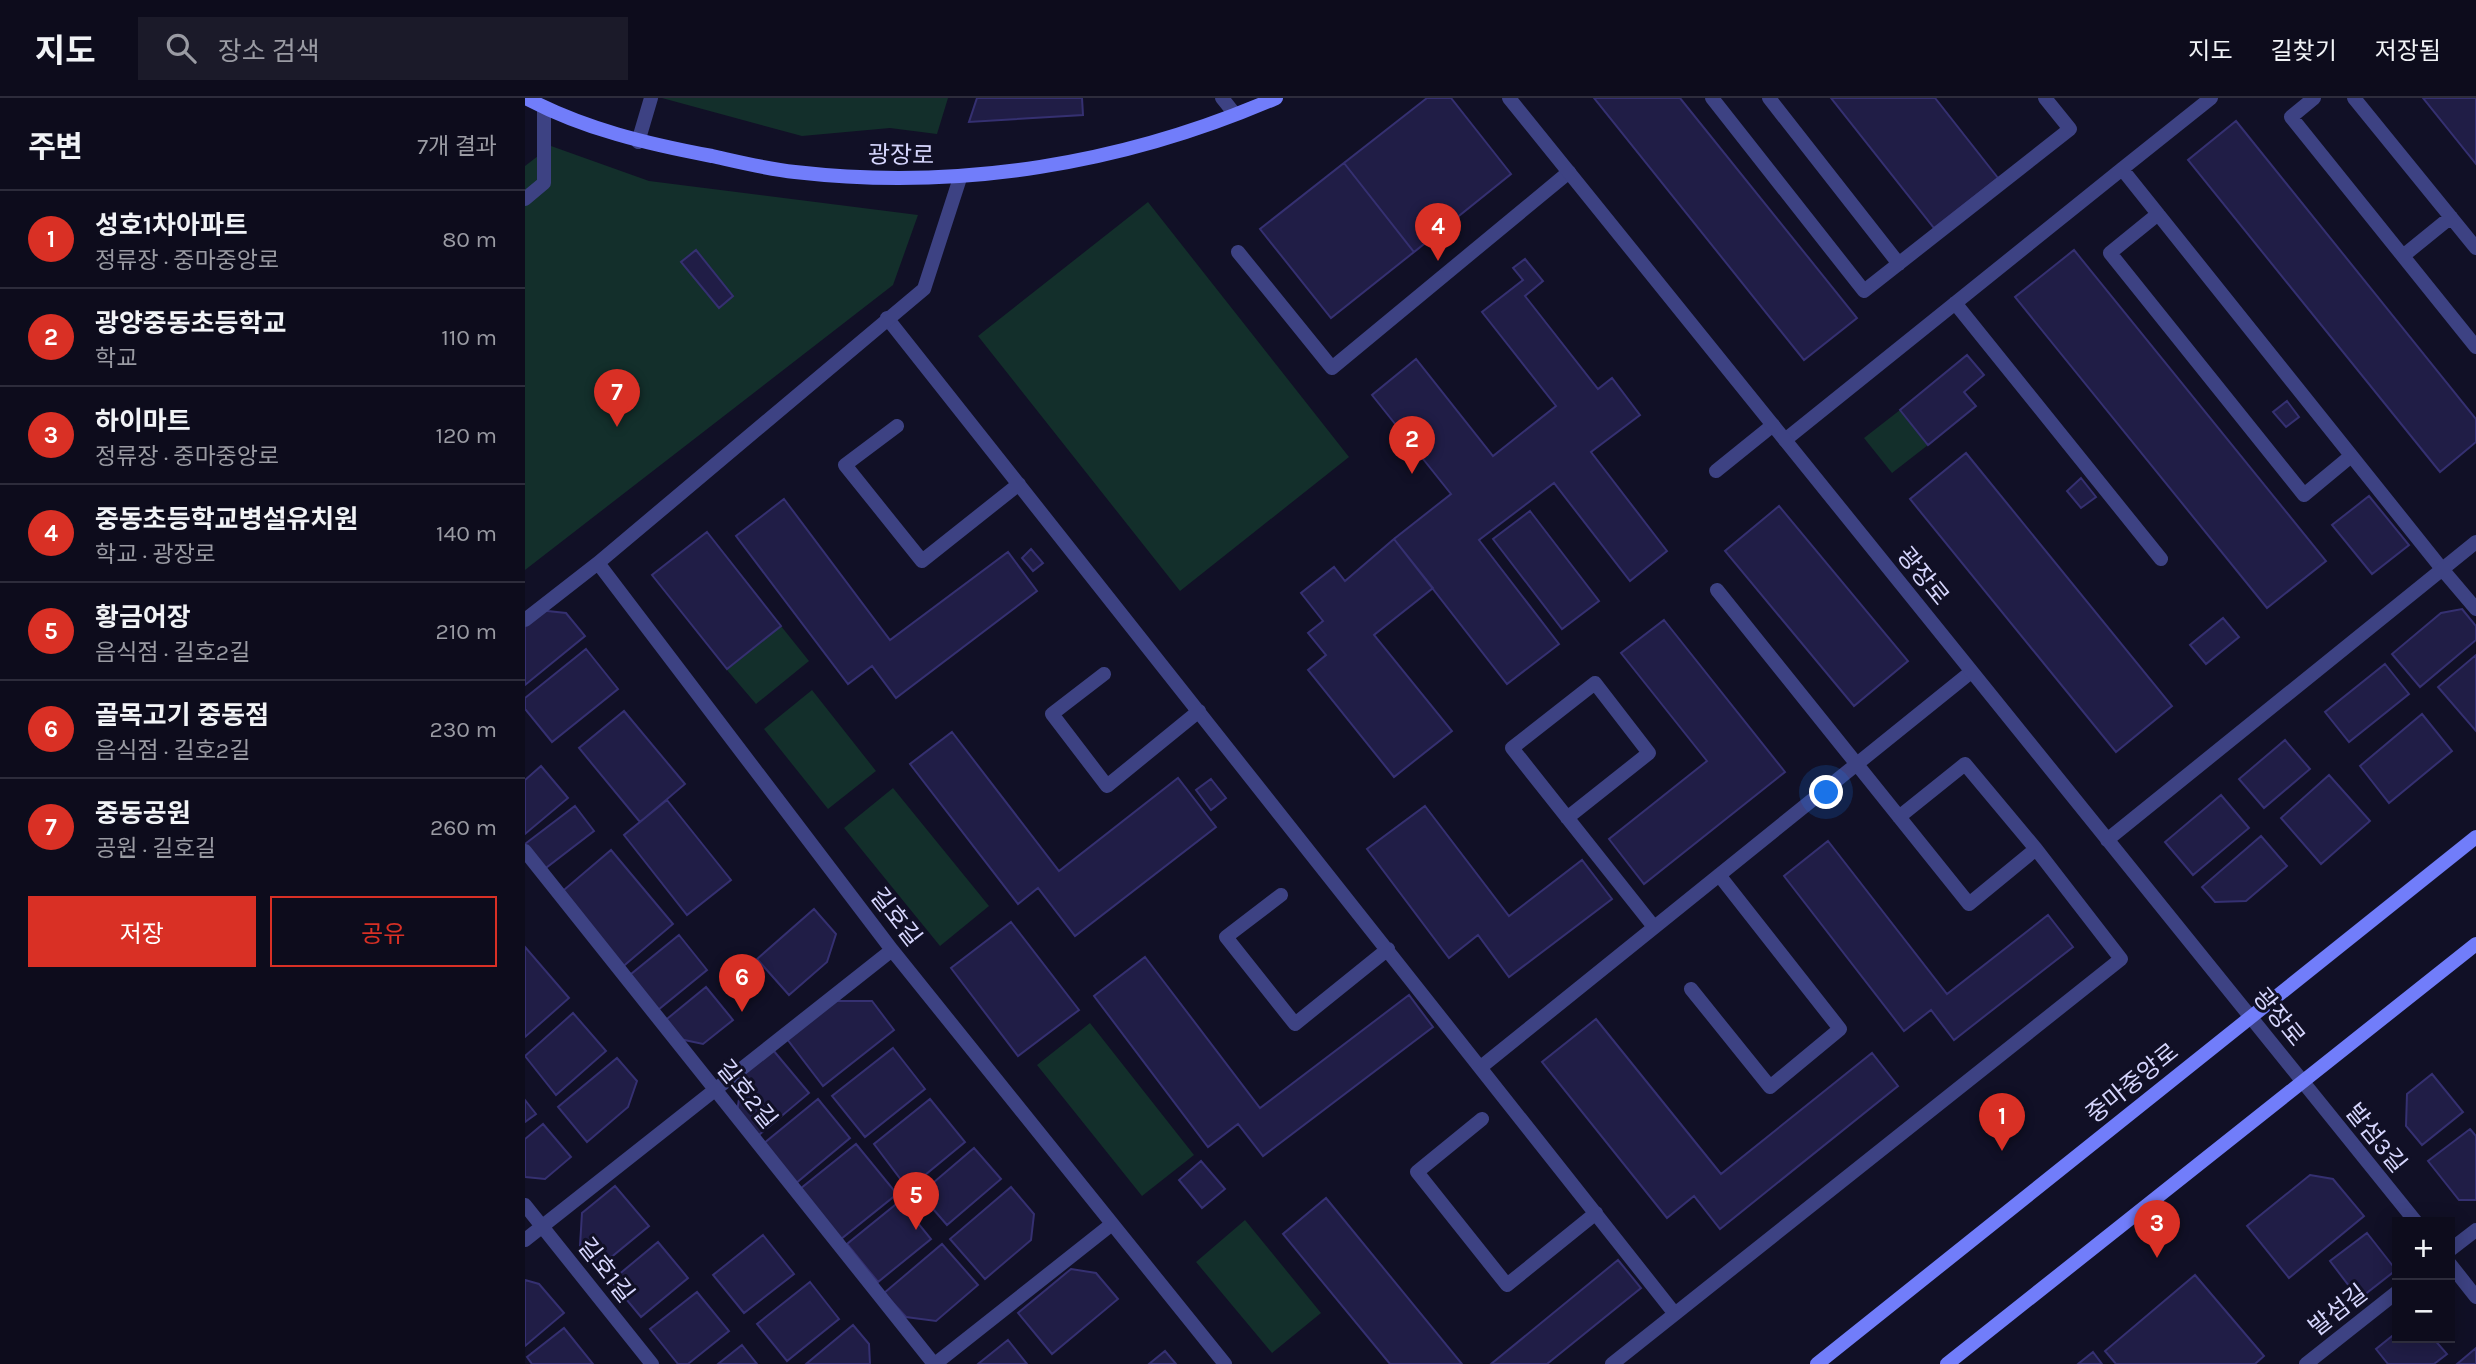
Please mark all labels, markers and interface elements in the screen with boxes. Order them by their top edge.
search box [138,17,628,80]
icon: search [162,29,200,67]
text: 지도 [35,32,96,70]
text: 장소 검색 [218,36,320,67]
text: 지도 [2188,37,2233,65]
text: 길찾기 [2271,37,2337,65]
text: 저장됨 [2375,37,2441,65]
text: 주변 [28,129,83,165]
text: 7개 결과 [417,133,497,160]
street label: 광장로 [868,140,934,170]
pin: 4 [1415,203,1461,261]
text: 성호1차아파트 [95,210,248,241]
text: 1 [47,226,55,253]
text: 80 m [442,226,497,253]
text: 정류장 · 중마중앙로 [95,247,279,274]
text: 광양중동초등학교 [95,308,286,339]
text: 2 [44,324,58,351]
text: 110 m [441,324,497,351]
text: 학교 [95,345,137,372]
pin: 7 [594,369,640,427]
text: 하이마트 [95,406,191,437]
pin: 2 [1389,416,1435,474]
text: 3 [44,422,58,449]
text: 120 m [435,422,497,449]
text: 정류장 · 중마중앙로 [95,443,279,470]
text: 중동초등학교병설유치원 [95,504,358,535]
text: 4 [44,520,58,547]
text: 140 m [436,520,497,547]
text: 학교 · 광장로 [95,541,216,568]
street label: 광장로 [1891,541,1955,611]
text: 황금어장 [95,602,191,633]
text: 5 [44,618,58,645]
text: 210 m [435,618,497,645]
text: 음식점 · 길호2길 [95,639,250,666]
text: 골목고기 중동점 [95,700,269,731]
text: 6 [44,716,58,743]
text: 230 m [429,716,497,743]
text: 음식점 · 길호2길 [95,737,250,764]
your location [1809,775,1843,809]
text: 중동공원 [95,798,191,829]
text: 7 [45,814,57,841]
text: 260 m [430,814,497,841]
text: 공원 · 길호길 [95,835,216,862]
street label: 길호길 [865,882,927,952]
button: 저장 [28,896,256,967]
button: 공유 [270,896,497,967]
pin: 6 [719,954,765,1012]
street label: 광장로 [2247,982,2311,1052]
street label: 중마중앙로 [2080,1037,2184,1129]
street label: 길호2길 [711,1054,783,1134]
pin: 1 [1979,1093,2025,1151]
street label: 발섬3길 [2340,1098,2412,1178]
pin: 5 [893,1172,939,1230]
pin: 3 [2134,1200,2180,1258]
map controls [2392,1217,2455,1343]
button: + [2392,1217,2455,1280]
street label: 길호1길 [572,1232,640,1308]
street label: 발섬길 [2303,1279,2373,1341]
button: − [2392,1280,2455,1343]

